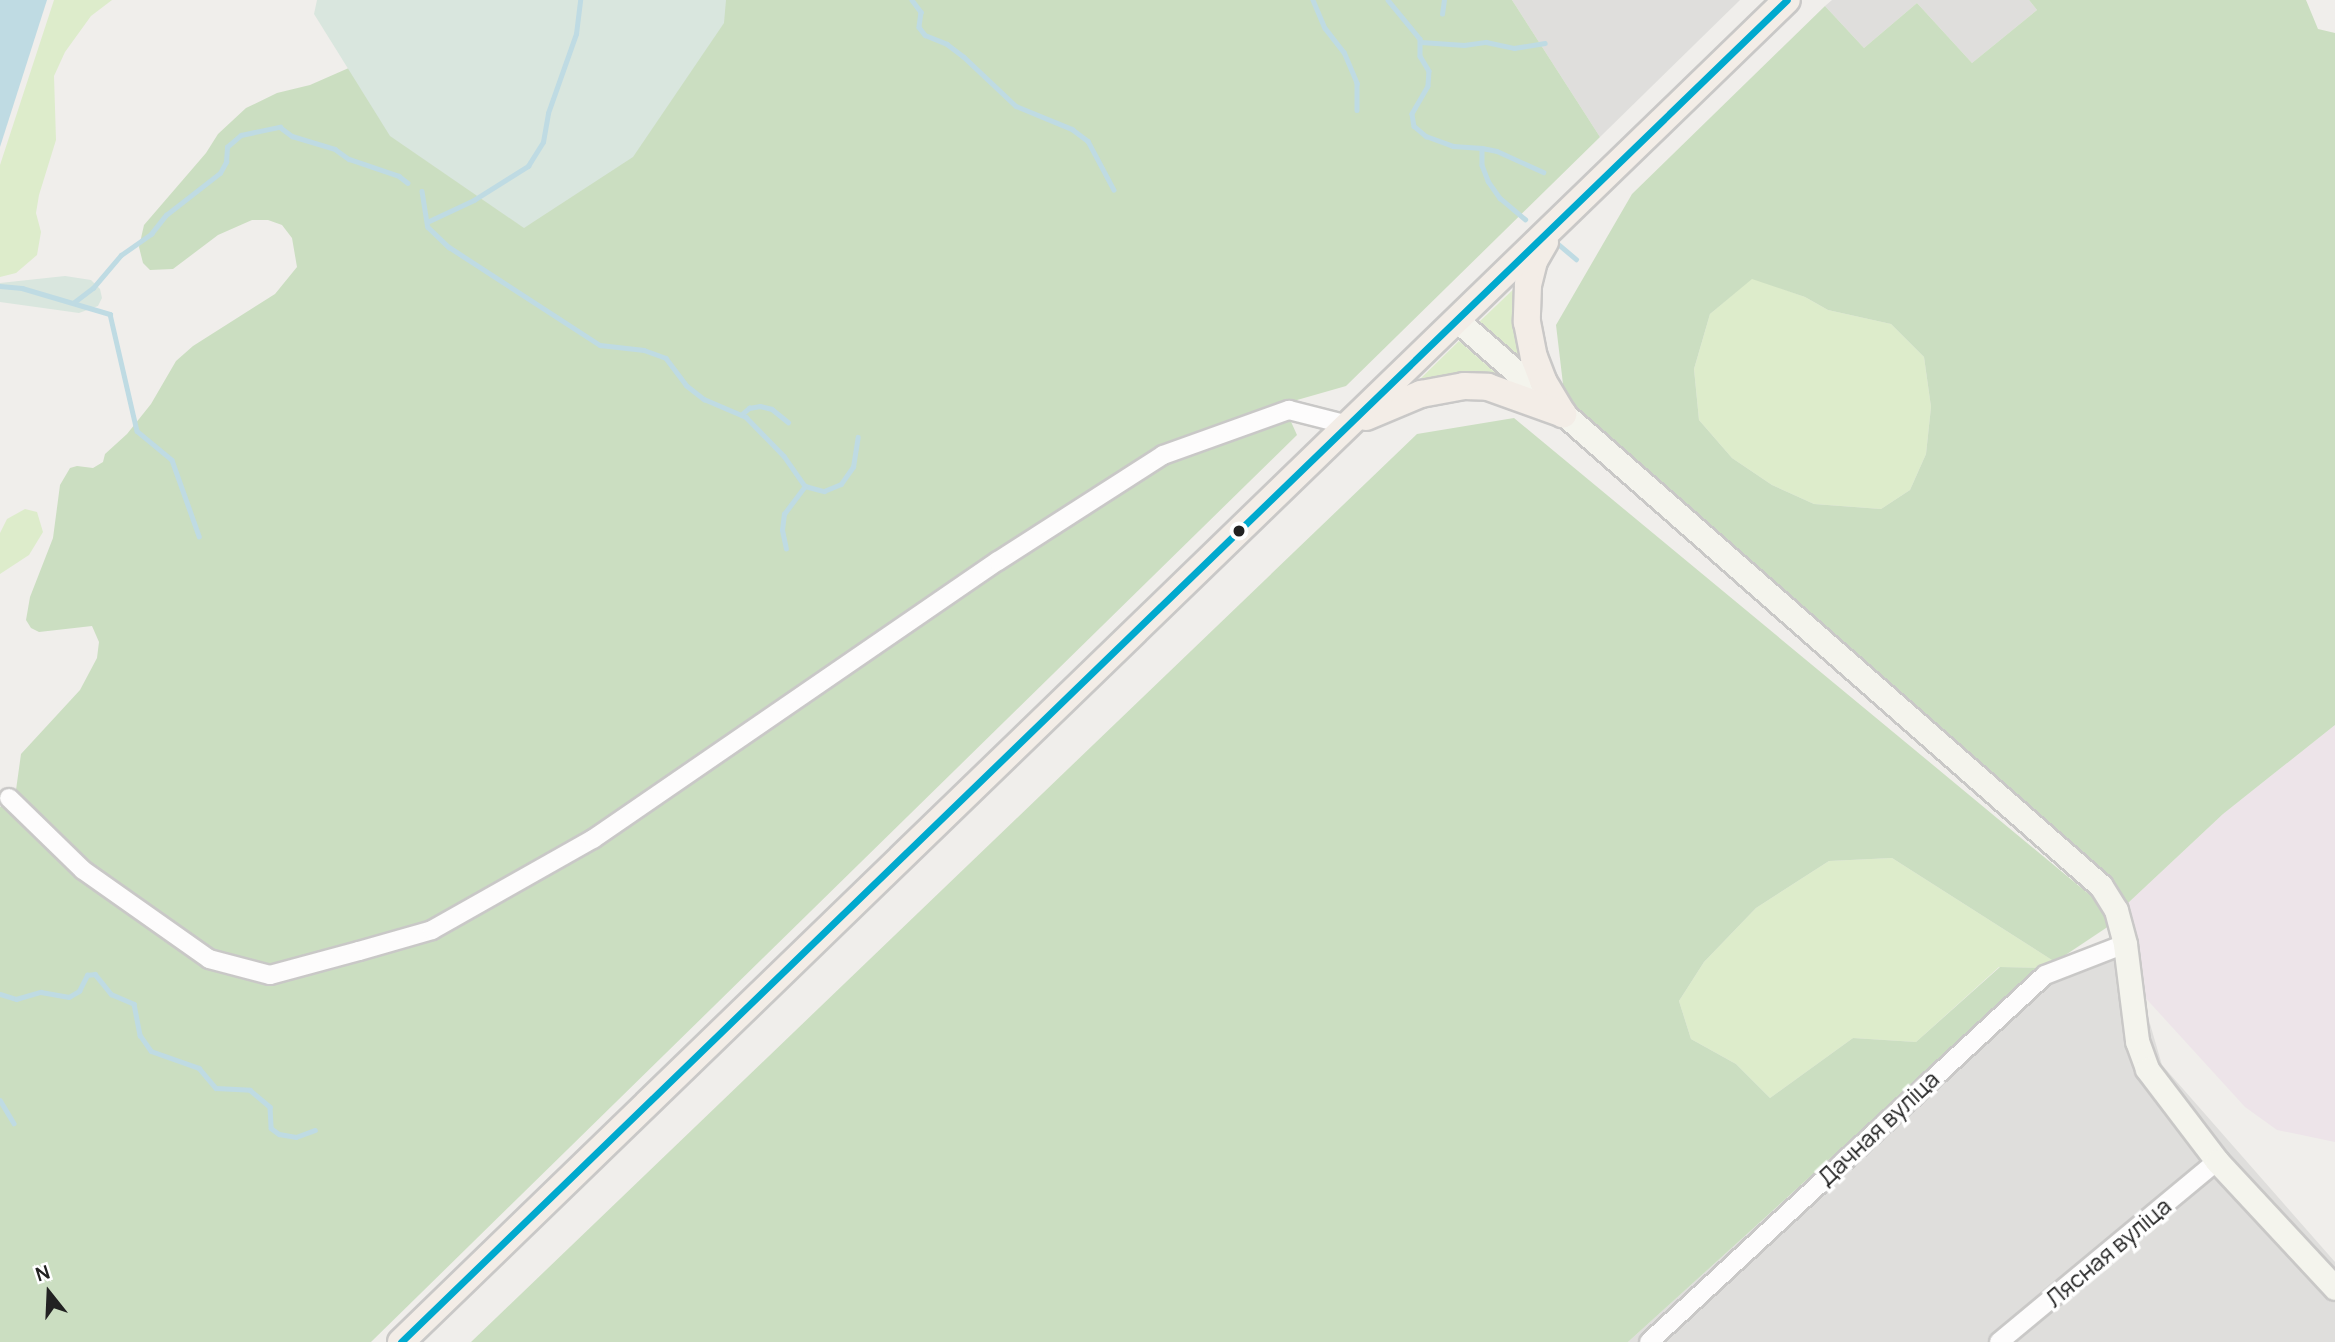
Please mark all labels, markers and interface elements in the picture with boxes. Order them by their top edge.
unlabelled marker [1232,524,1246,538]
street label: Дачная вуліца [1812,1065,1944,1191]
street label: Лясная вуліца [2040,1192,2176,1312]
north arrow [14,1258,84,1328]
text: N [32,1259,53,1288]

